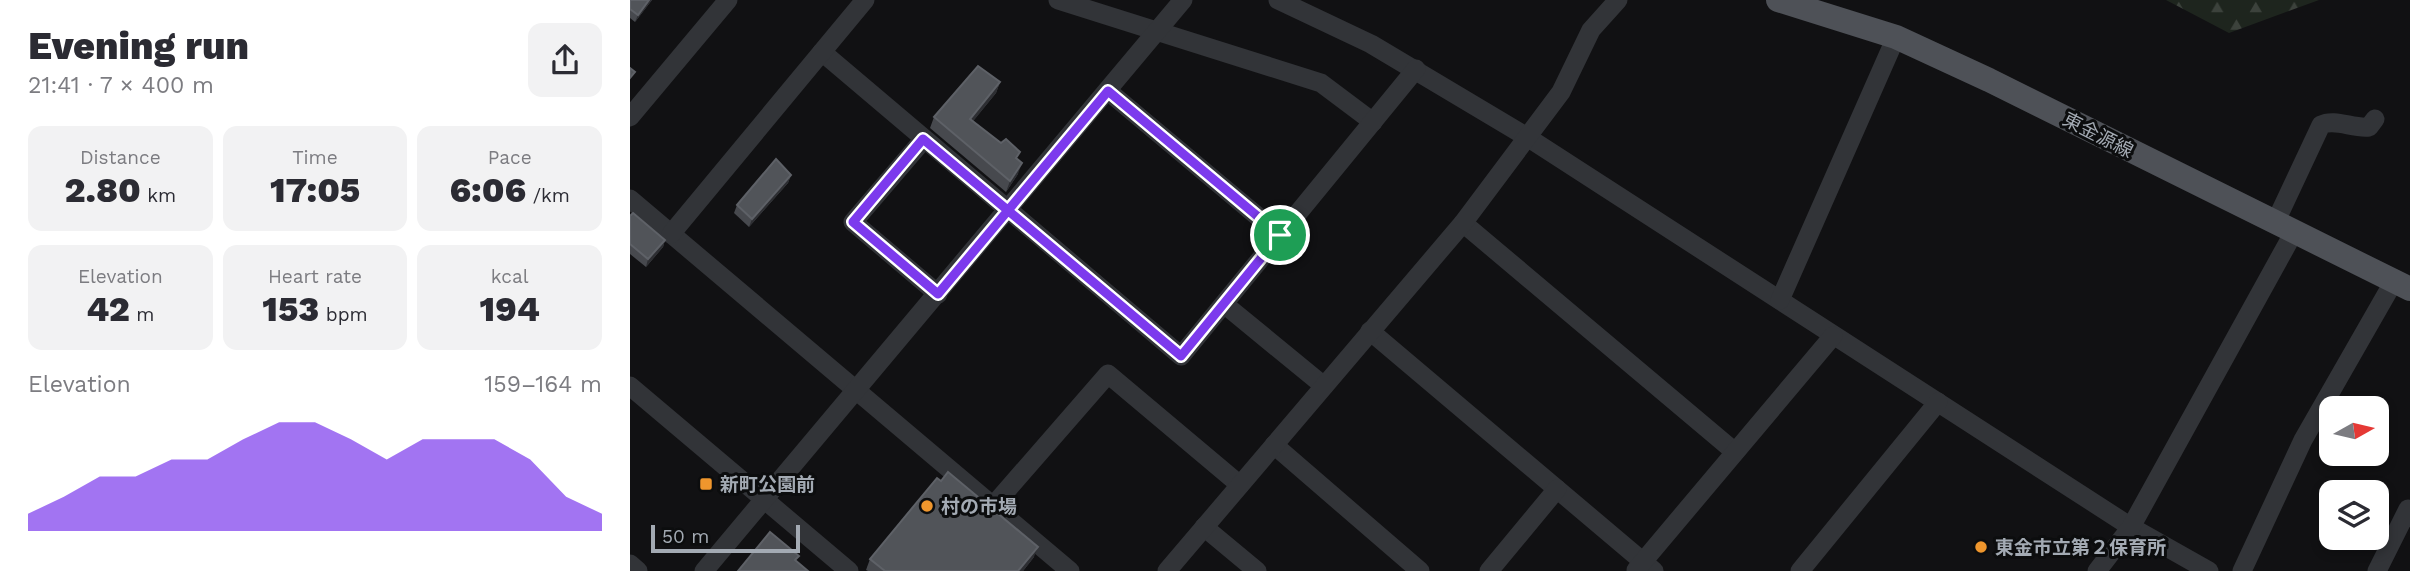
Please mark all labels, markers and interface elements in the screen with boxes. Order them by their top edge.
button: share [528,23,602,97]
text: Evening run [28,24,249,68]
text: 21:41 · 7 × 400 m [28,72,214,99]
street label: 東金源線 [2059,107,2137,163]
text: Distance [80,146,161,169]
text: Time [292,146,338,169]
text: Pace [488,146,532,169]
text: 2.80 [64,169,141,211]
text: 17:05 [270,169,360,211]
text: 6:06 [449,169,526,211]
text: km [141,184,176,207]
text: /km [526,184,570,207]
pin [1250,205,1310,265]
icon: arrive [1261,216,1299,254]
text: Elevation [78,265,163,288]
text: Heart rate [268,265,362,288]
text: kcal [491,265,528,288]
text: 42 [86,288,130,330]
text: 153 [262,288,319,330]
text: 194 [480,288,540,330]
text: m [130,303,154,326]
text: bpm [319,303,368,326]
text: Elevation [28,371,131,398]
text: 159–164 m [484,371,602,398]
north arrow [2319,396,2389,466]
map controls [2319,396,2389,550]
place label: 新町公園前 [720,473,815,496]
marker: 新町公園前 [698,476,714,492]
button: layers [2319,480,2389,550]
place label: 村の市場 [941,495,1017,518]
marker: 村の市場 [919,498,935,514]
scale bar [651,522,800,554]
text: 50 m [662,525,709,548]
place label: 東金市立第２保育所 [1995,536,2166,559]
marker: 東金市立第２保育所 [1973,539,1989,555]

